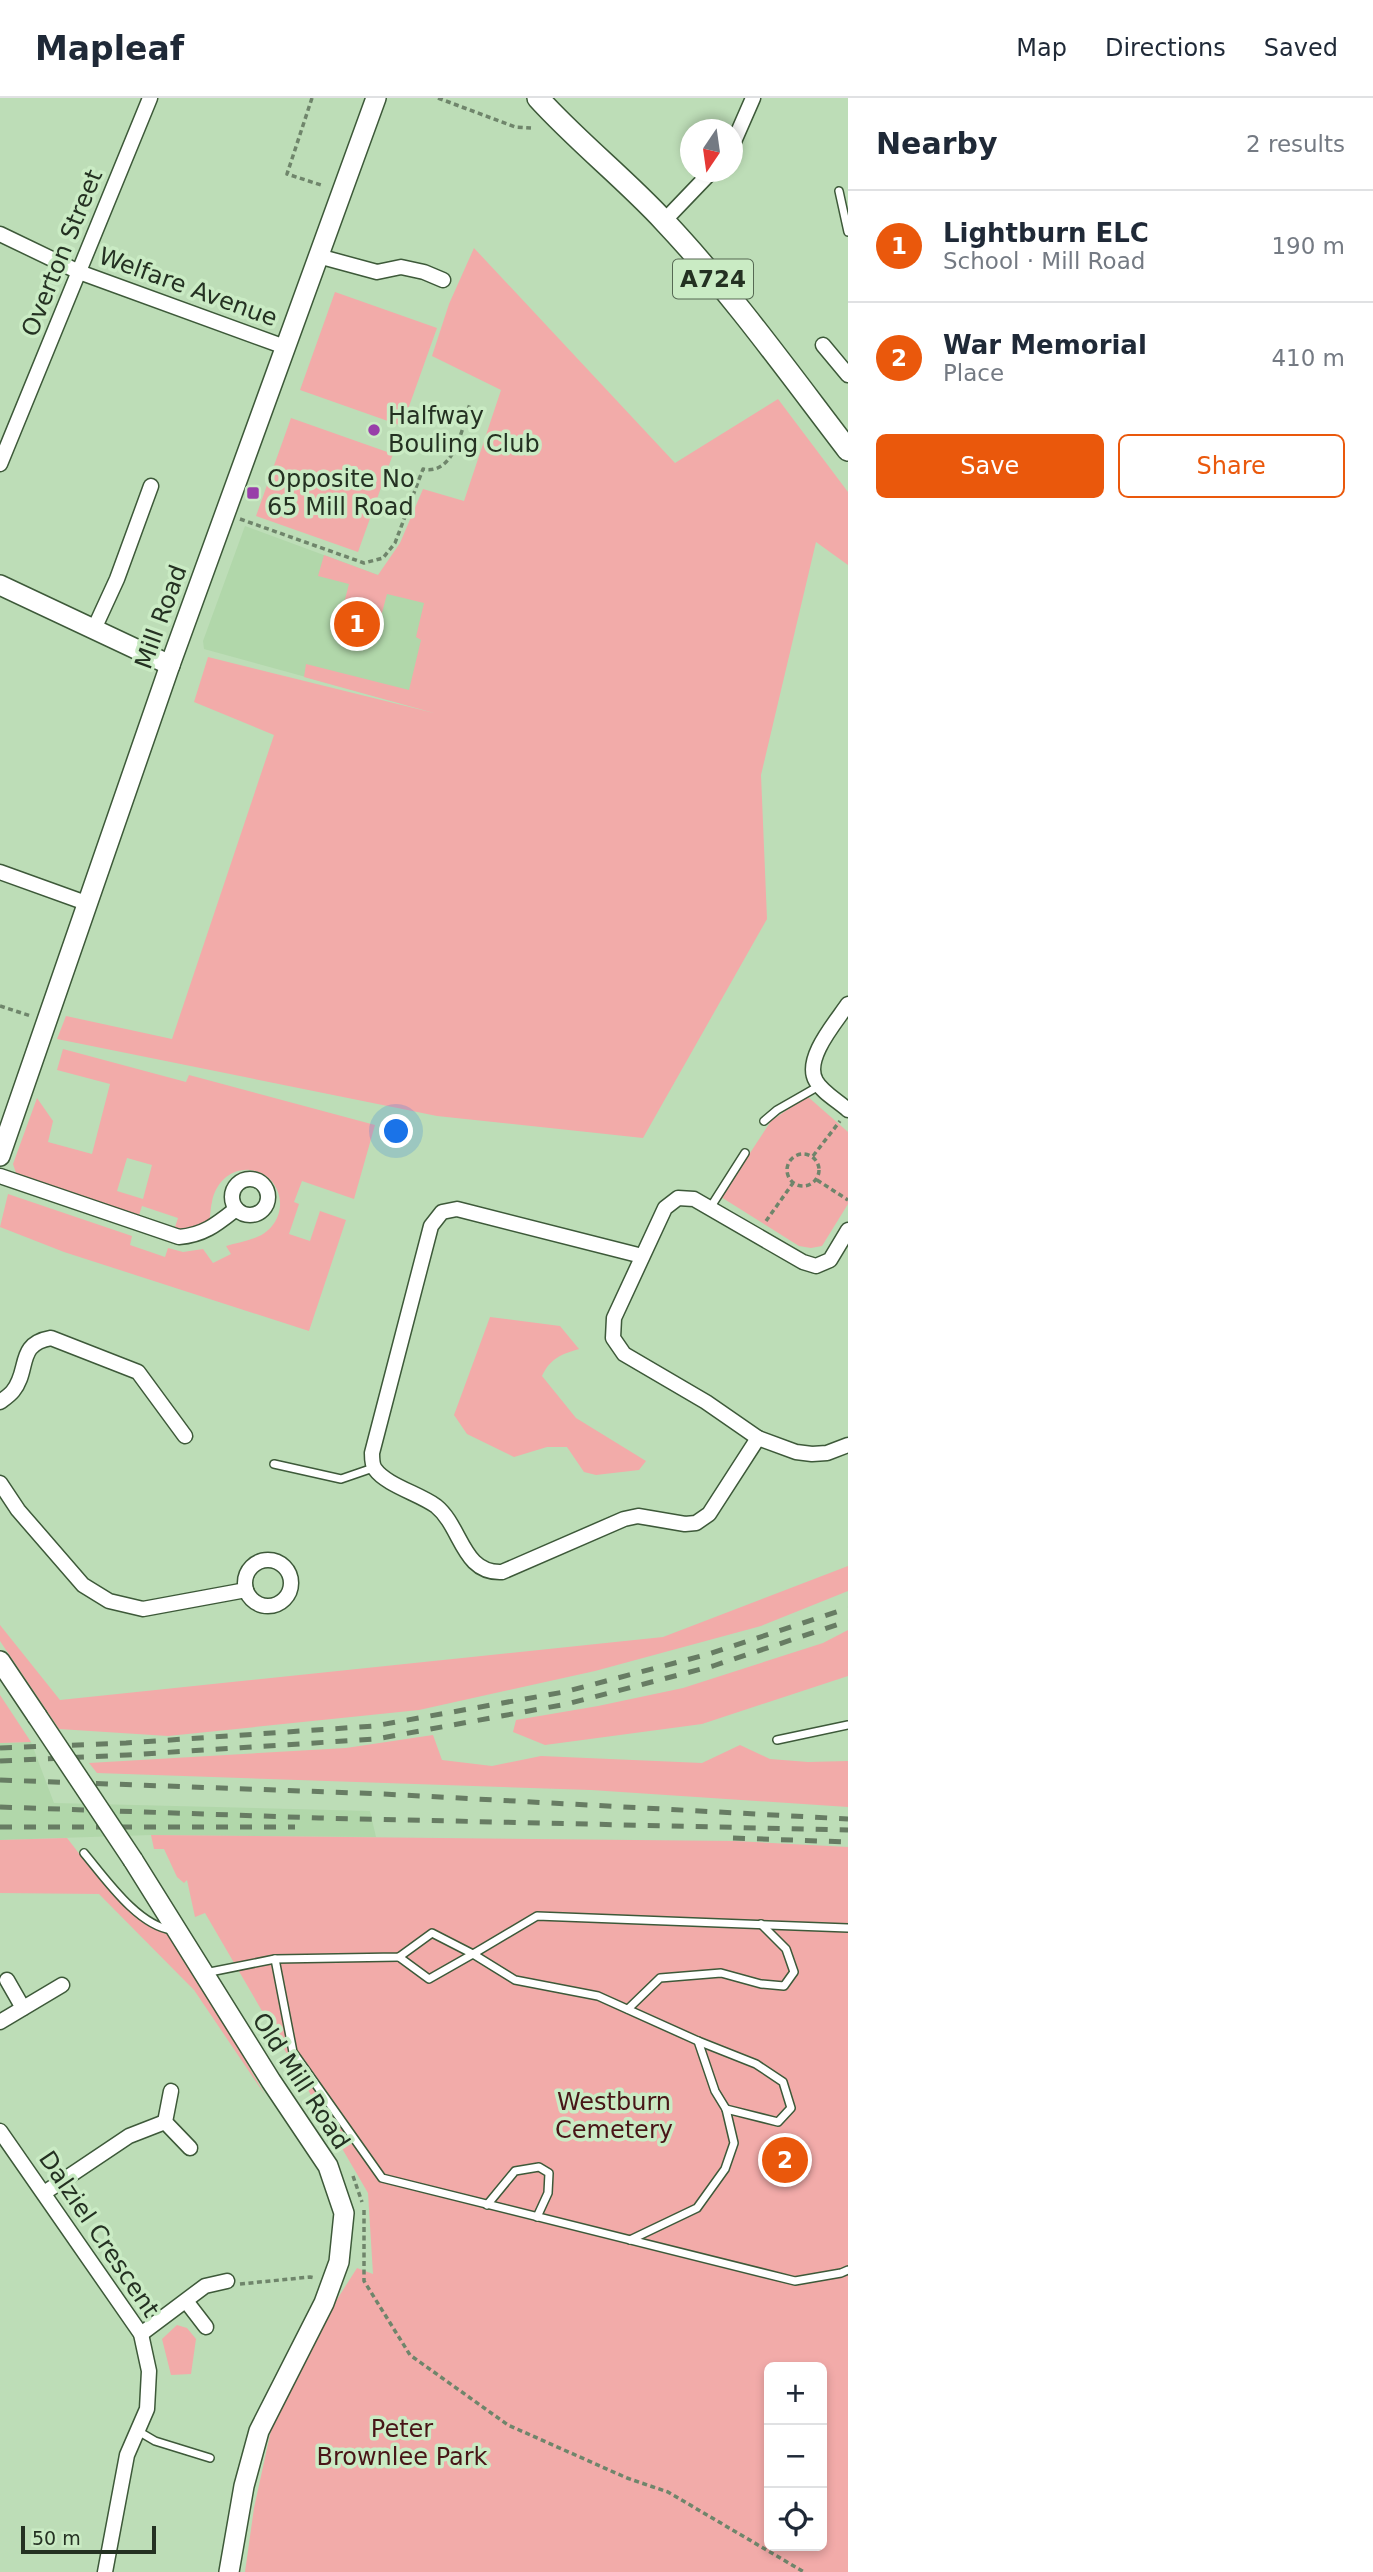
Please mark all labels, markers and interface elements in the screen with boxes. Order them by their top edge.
text: Mapleaf [35,29,184,68]
text: Map [1016,34,1067,62]
text: Directions [1105,34,1226,62]
text: Saved [1264,34,1338,62]
north arrow [680,119,743,182]
text: Nearby [876,126,998,161]
text: 2 results [1246,131,1345,157]
street label: Overton Street [16,165,108,341]
text: Lightburn ELC [943,218,1149,248]
text: 1 [891,233,907,259]
text: 190 m [1271,233,1345,259]
street label: Welfare Avenue [95,242,281,332]
text: School · Mill Road [943,248,1145,274]
road number: A724 [673,260,753,298]
text: War Memorial [943,330,1147,360]
text: 2 [891,345,907,371]
text: 410 m [1271,345,1345,371]
text: Place [943,360,1004,386]
place label: Halfway Bouling Club [388,402,540,458]
marker: Halfway Bouling Club [366,422,382,438]
button: Save [876,434,1104,498]
button: Share [1118,434,1345,498]
place label: Opposite No 65 Mill Road [267,465,415,521]
marker: Opposite No 65 Mill Road [245,485,261,501]
street label: Mill Road [129,561,193,673]
pin: 1 [334,598,380,650]
your location [379,1114,413,1148]
street label: Old Mill Road [247,2008,355,2154]
park label: Westburn Cemetery [555,2088,673,2144]
pin: 2 [762,2134,808,2186]
street label: Dalziel Crescent [33,2146,165,2322]
map controls [764,2362,827,2551]
button: + [764,2362,827,2425]
park label: Peter Brownlee Park [316,2415,488,2471]
button: − [764,2425,827,2488]
button: locate [764,2488,827,2551]
scale bar [21,2523,156,2555]
text: 50 m [32,2527,81,2549]

